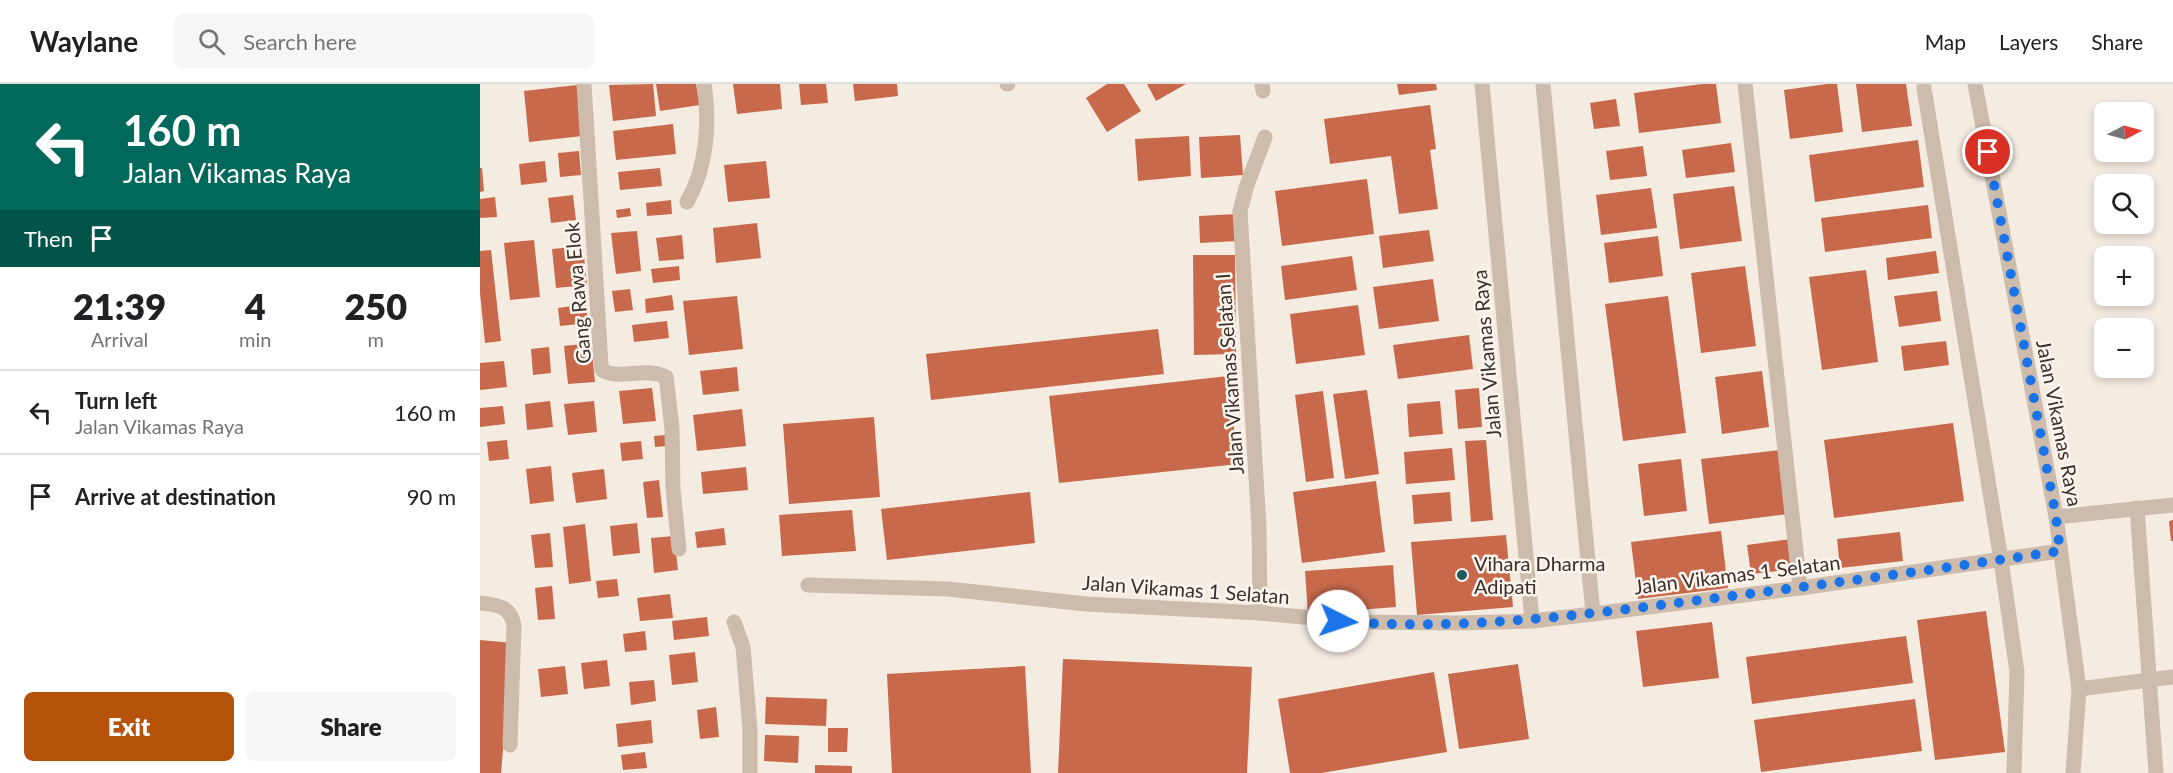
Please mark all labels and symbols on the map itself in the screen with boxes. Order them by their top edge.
north arrow [2094,102,2154,162]
pin [1962,126,2013,177]
street label: Gang Rawa Elok [559,221,595,365]
street label: Jalan Vikamas Raya [1467,269,1505,439]
street label: Jalan Vikamas Selatan I [1210,273,1248,475]
street label: Jalan Vikamas Raya [2032,338,2088,508]
street label: Jalan Vikamas 1 Selatan [1632,549,1842,599]
place label: Vihara Dharma Adipati [1474,551,1605,598]
marker: Vihara Dharma Adipati [1455,568,1469,582]
street label: Jalan Vikamas 1 Selatan [1082,570,1290,608]
position arrow [1306,589,1370,653]

